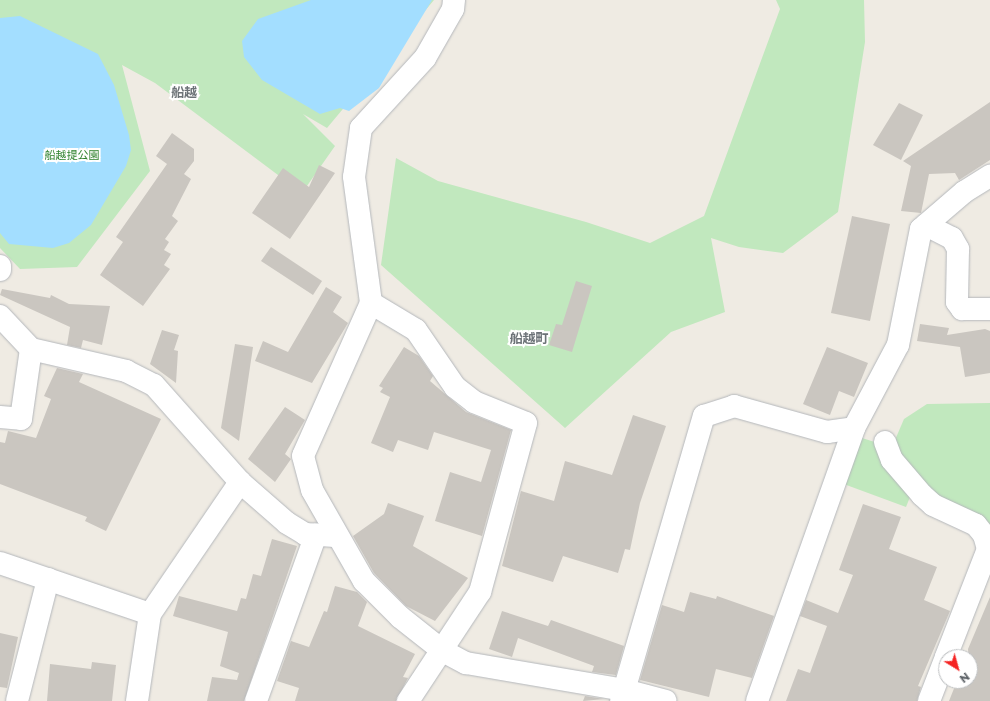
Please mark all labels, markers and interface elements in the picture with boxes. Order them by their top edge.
district label: 船越 [171,84,197,100]
park label: 船越提公園 [45,148,99,162]
district label: 船越町 [510,330,548,346]
north arrow [938,649,978,689]
text: N [957,670,972,686]

